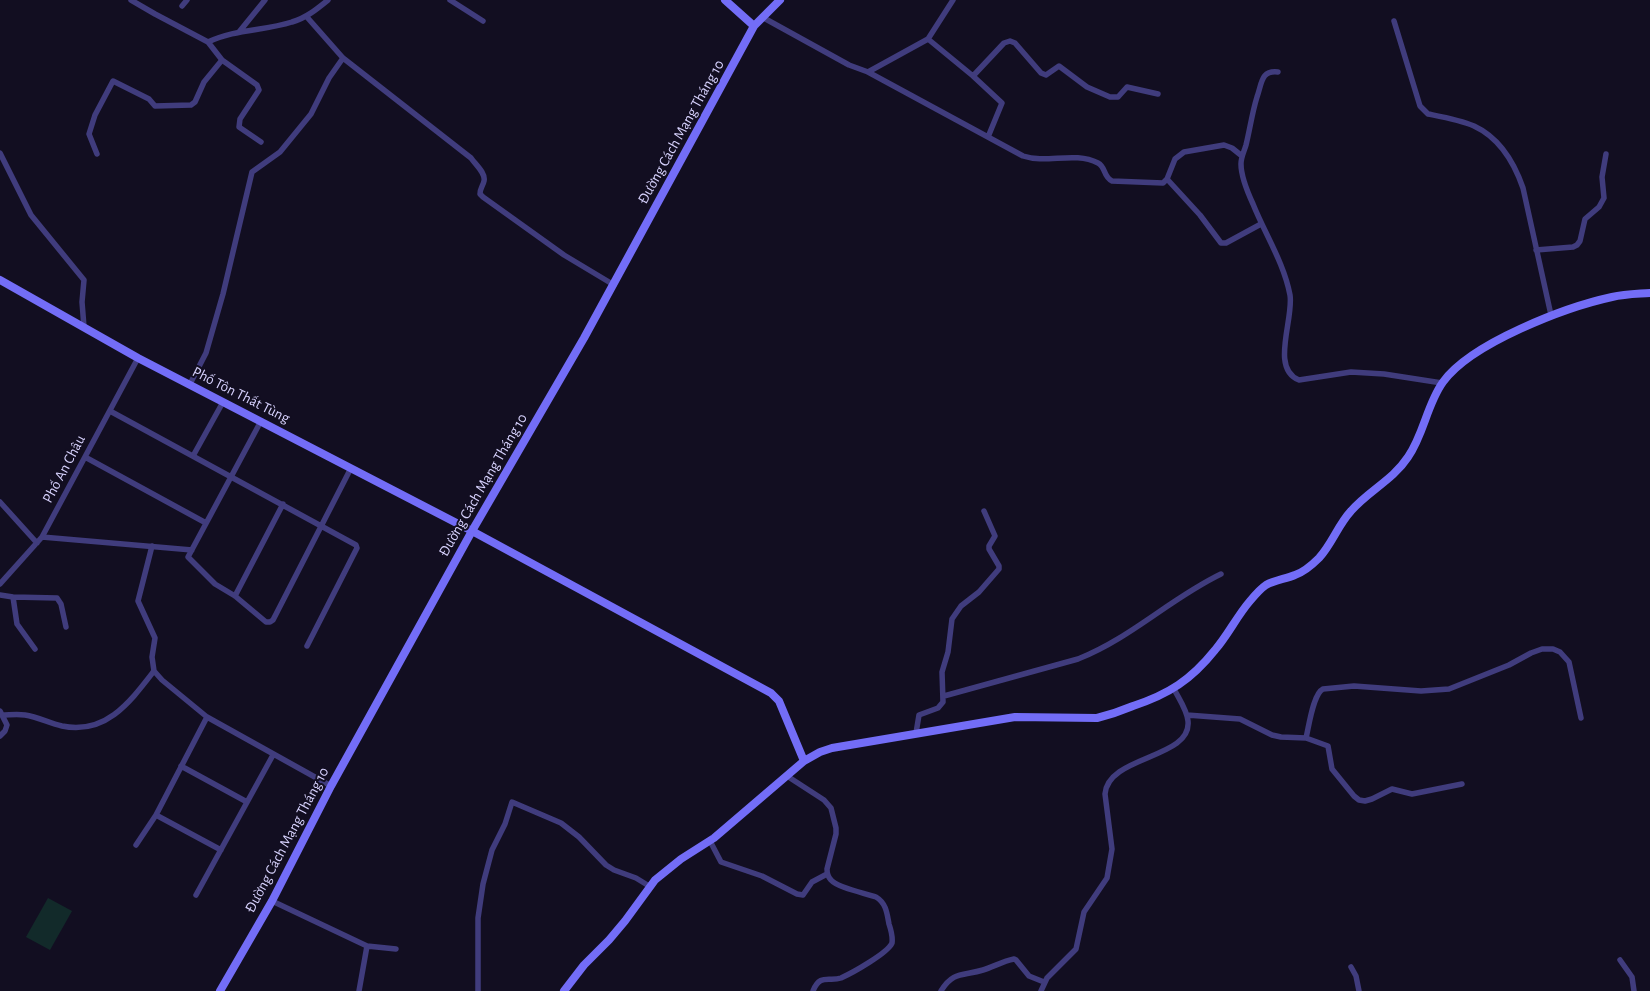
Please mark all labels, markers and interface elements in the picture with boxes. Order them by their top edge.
street label: Đường Cách Mạng Tháng 10 [634,57,728,207]
street label: Phố Tôn Thất Tùng [189,363,293,427]
street label: Đường Cách Mạng Tháng 10 [435,410,531,560]
street label: Phố An Châu [39,432,89,506]
street label: Đường Cách Mạng Tháng 10 [241,764,333,916]

